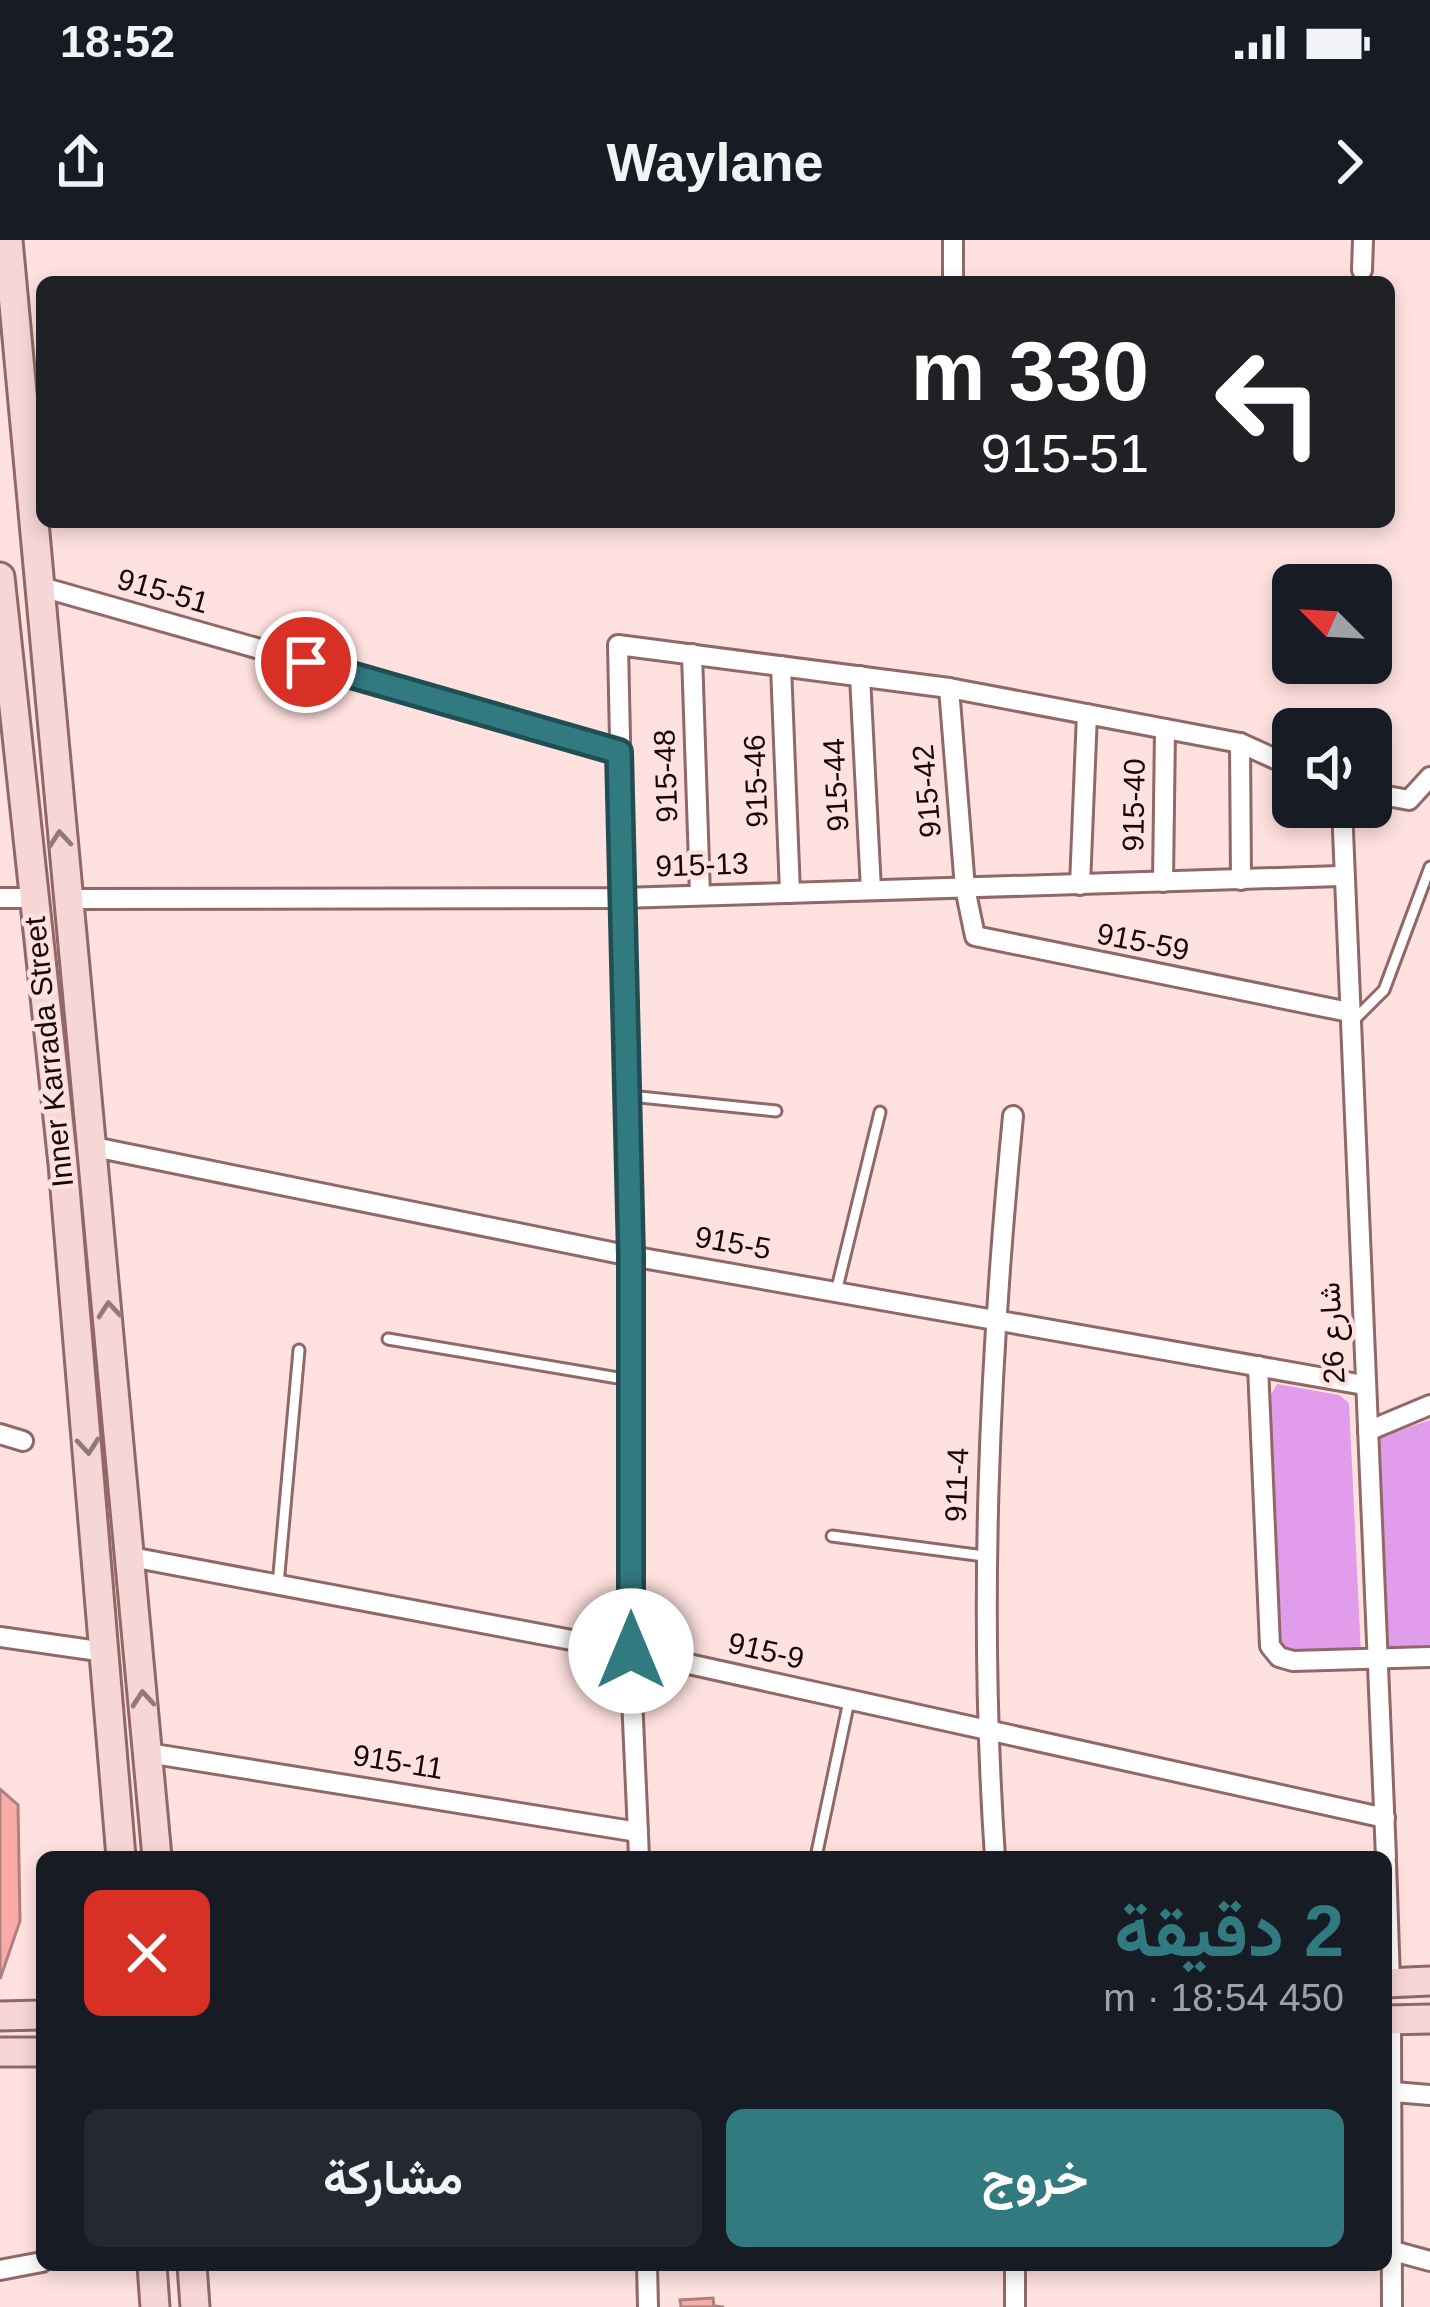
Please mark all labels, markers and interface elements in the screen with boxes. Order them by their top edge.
text: 18:52 [60,16,175,67]
icon: share [48,129,114,195]
icon: forward [1316,129,1382,195]
text: Waylane [606,132,824,192]
text: 330 m [911,324,1149,418]
icon: left [1191,324,1347,480]
text: 915-51 [981,423,1149,483]
street label: 915-51 [114,562,213,619]
north arrow [1272,564,1392,684]
map controls [1272,564,1392,828]
pin [255,611,357,713]
icon: arrive [273,629,339,695]
button: sound [1272,708,1392,828]
street label: 915-48 [647,729,684,823]
street label: 915-46 [737,734,774,828]
street label: 915-44 [817,738,854,833]
street label: 915-42 [906,743,947,839]
street label: 915-40 [1116,758,1151,852]
one-way arrow [47,829,73,848]
street label: 915-13 [655,846,749,883]
street label: Inner Karrada Street [18,915,79,1189]
street label: 915-59 [1094,916,1192,967]
street label: 915-5 [692,1220,774,1265]
street label: شارع 26 [1312,1281,1355,1385]
one-way arrow [97,1300,122,1319]
one-way arrow [75,1436,100,1455]
street label: 911-4 [939,1447,974,1523]
position arrow [568,1588,694,1714]
street label: 915-9 [725,1626,807,1675]
one-way arrow [131,1689,156,1708]
street label: 915-11 [350,1738,446,1785]
button: close [84,1890,210,2016]
text: 2 دقيقة [1114,1891,1344,1971]
text: 450 m · 18:54 [1103,1976,1344,2019]
button: مشاركة [84,2109,702,2247]
button: خروج [726,2109,1344,2247]

